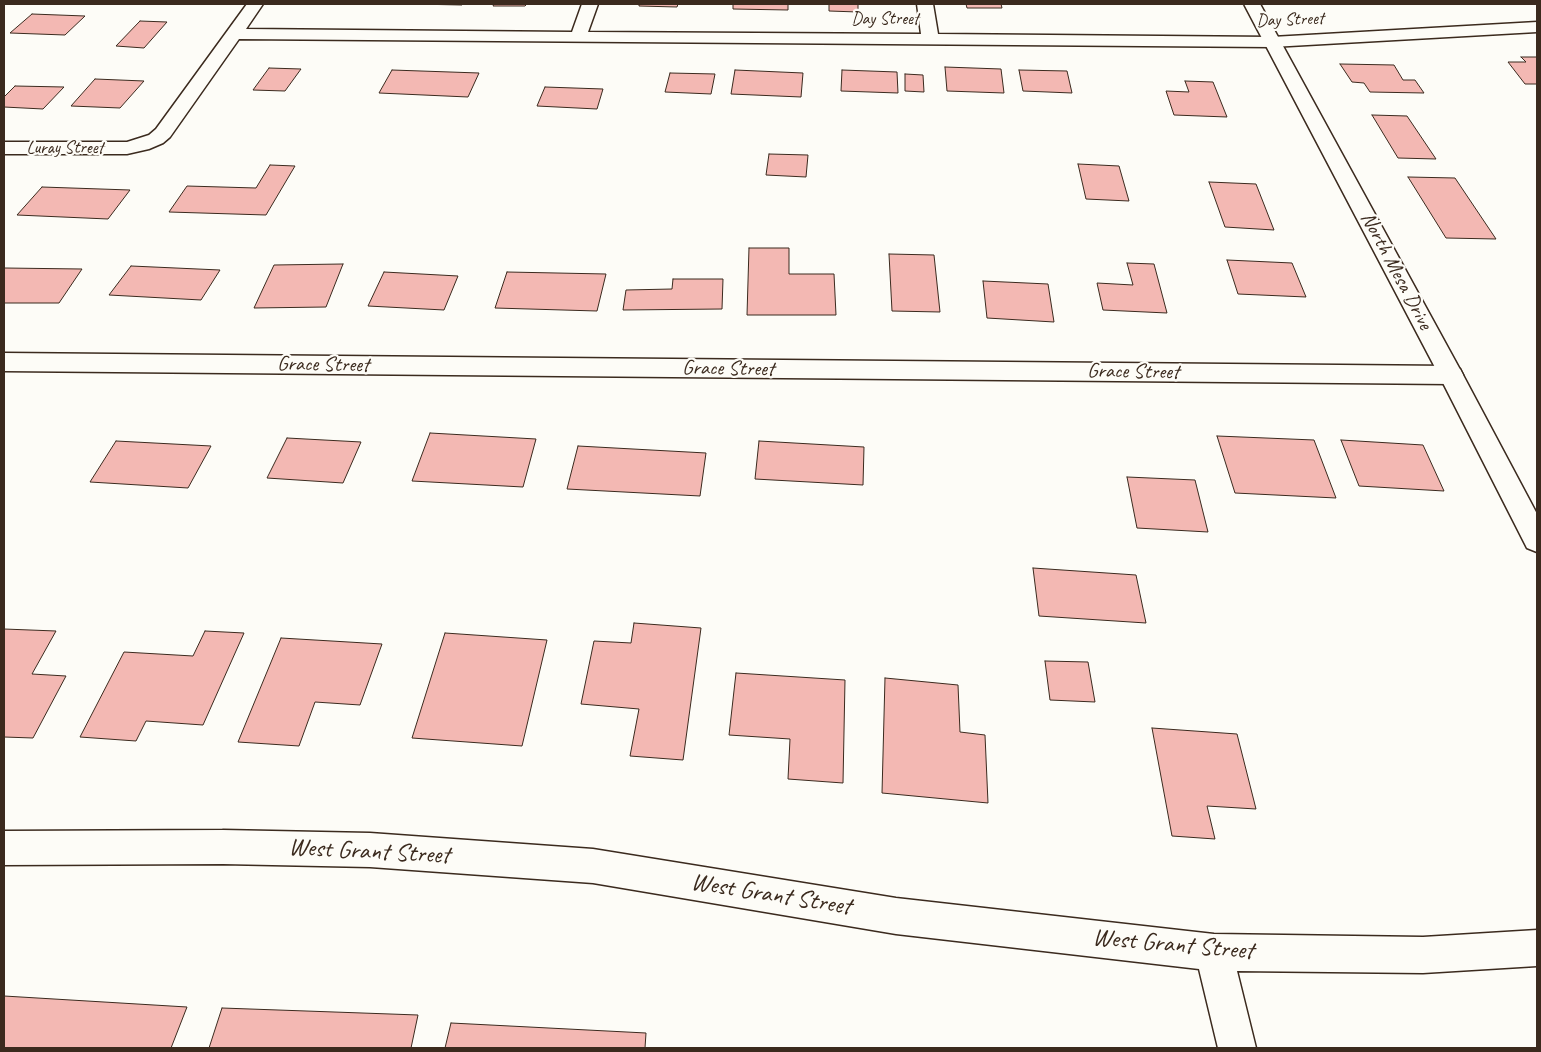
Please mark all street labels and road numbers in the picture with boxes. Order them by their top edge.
street label: Day Street [851,8,919,30]
street label: Day Street [1256,8,1324,32]
street label: Luray Street [26,137,104,159]
street label: North Mesa Drive [1354,208,1438,334]
street label: Grace Street [277,352,369,378]
street label: Grace Street [682,356,774,382]
street label: Grace Street [1087,359,1179,385]
street label: West Grant Street [288,833,450,871]
street label: West Grant Street [689,868,853,922]
street label: West Grant Street [1091,923,1255,967]

